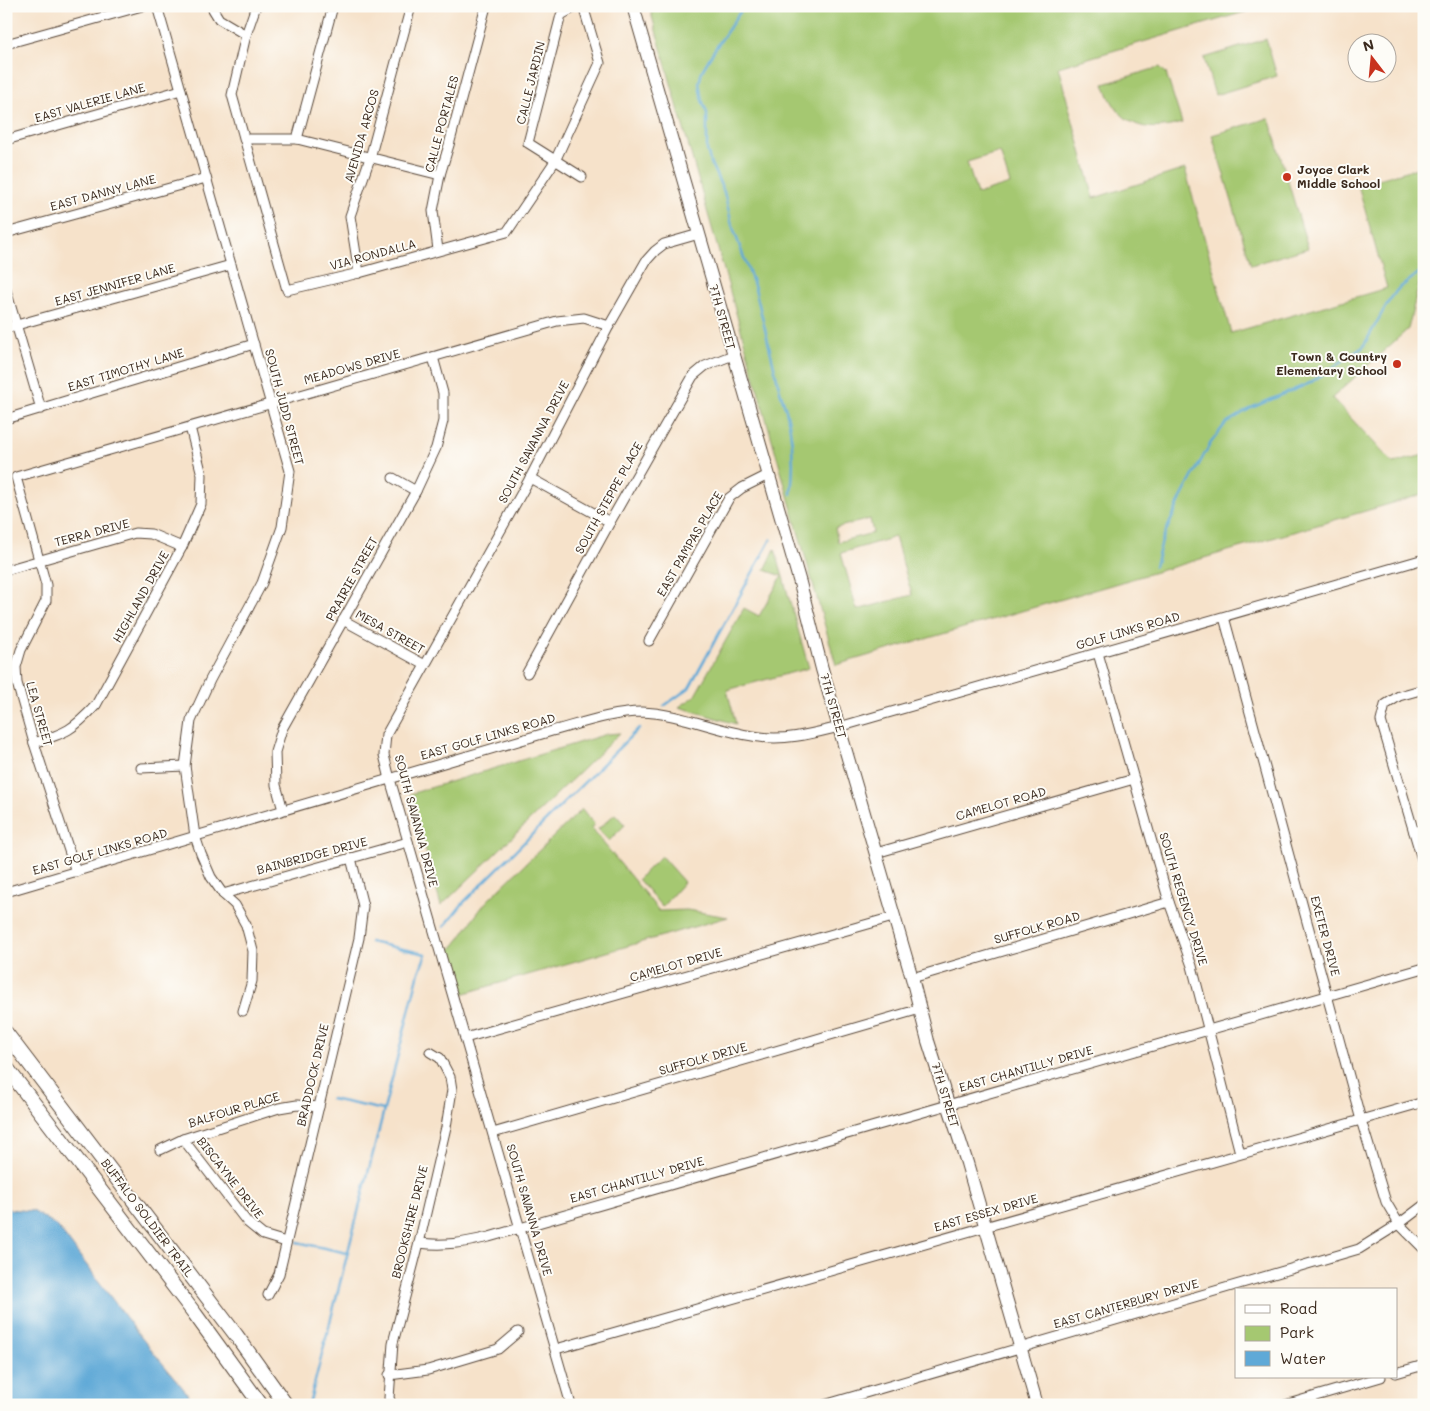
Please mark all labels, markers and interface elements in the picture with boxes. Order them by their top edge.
north arrow [1348,32,1398,82]
text: N [1361,34,1376,56]
street label: CALLE JARDIN [512,40,548,126]
street label: CALLE PORTALES [420,73,462,174]
street label: EAST VALERIE LANE [33,79,147,125]
street label: AVENIDA ARCOS [340,87,382,184]
place label: Joyce Clark Middle School [1297,161,1380,191]
street label: EAST DANNY LANE [48,170,157,214]
marker: Joyce Clark Middle School [1281,171,1293,183]
street label: VIA RONDALLA [328,235,418,273]
street label: EAST JENNIFER LANE [53,259,177,309]
street label: 7TH STREET [706,282,740,352]
street label: EAST TIMOTHY LANE [66,344,186,394]
street label: MEADOWS DRIVE [302,345,402,387]
street label: SOUTH JUDD STREET [262,347,308,467]
place label: Town & Country Elementary School [1276,348,1387,378]
marker: Town & Country Elementary School [1391,358,1403,370]
street label: SOUTH SAVANNA DRIVE [494,377,572,506]
street label: SOUTH STEPPE PLACE [571,439,646,556]
street label: EAST PAMPAS PLACE [653,488,726,599]
street label: TERRA DRIVE [53,514,131,550]
street label: PRAIRIE STREET [321,533,381,623]
street label: HIGHLAND DRIVE [108,548,172,645]
street label: MESA STREET [353,605,428,657]
street label: GOLF LINKS ROAD [1074,608,1182,653]
street label: 7TH STREET [817,671,851,741]
street label: LEA STREET [23,679,57,748]
street label: EAST GOLF LINKS ROAD [418,709,557,763]
street label: SOUTH SAVANNA DRIVE [392,753,442,889]
street label: CAMELOT ROAD [954,782,1048,824]
street label: EAST GOLF LINKS ROAD [30,824,169,878]
street label: SOUTH REGENCY DRIVE [1156,830,1212,967]
street label: BAINBRIDGE DRIVE [255,833,369,878]
street label: EXETER DRIVE [1308,894,1344,978]
street label: SUFFOLK ROAD [992,907,1082,947]
street label: CAMELOT DRIVE [628,943,724,985]
street label: BRADDOCK DRIVE [292,1022,332,1128]
street label: SUFFOLK DRIVE [657,1038,749,1078]
street label: EAST CHANTILLY DRIVE [957,1041,1095,1095]
street label: 7TH STREET [928,1060,964,1130]
street label: BALFOUR PLACE [186,1088,281,1131]
street label: BISCAYNE DRIVE [194,1133,268,1222]
street label: SOUTH SAVANNA DRIVE [503,1142,556,1278]
street label: EAST CHANTILLY DRIVE [568,1152,706,1206]
street label: BUFFALO SOLDIER TRAIL [98,1155,198,1280]
street label: BROOKSHIRE DRIVE [387,1163,431,1280]
street label: EAST ESSEX DRIVE [932,1190,1040,1235]
street label: EAST CANTERBURY DRIVE [1051,1275,1200,1331]
legend [1235,1288,1398,1378]
text: Road [1280,1298,1317,1318]
text: Park [1280,1322,1314,1342]
text: Water [1280,1348,1326,1368]

